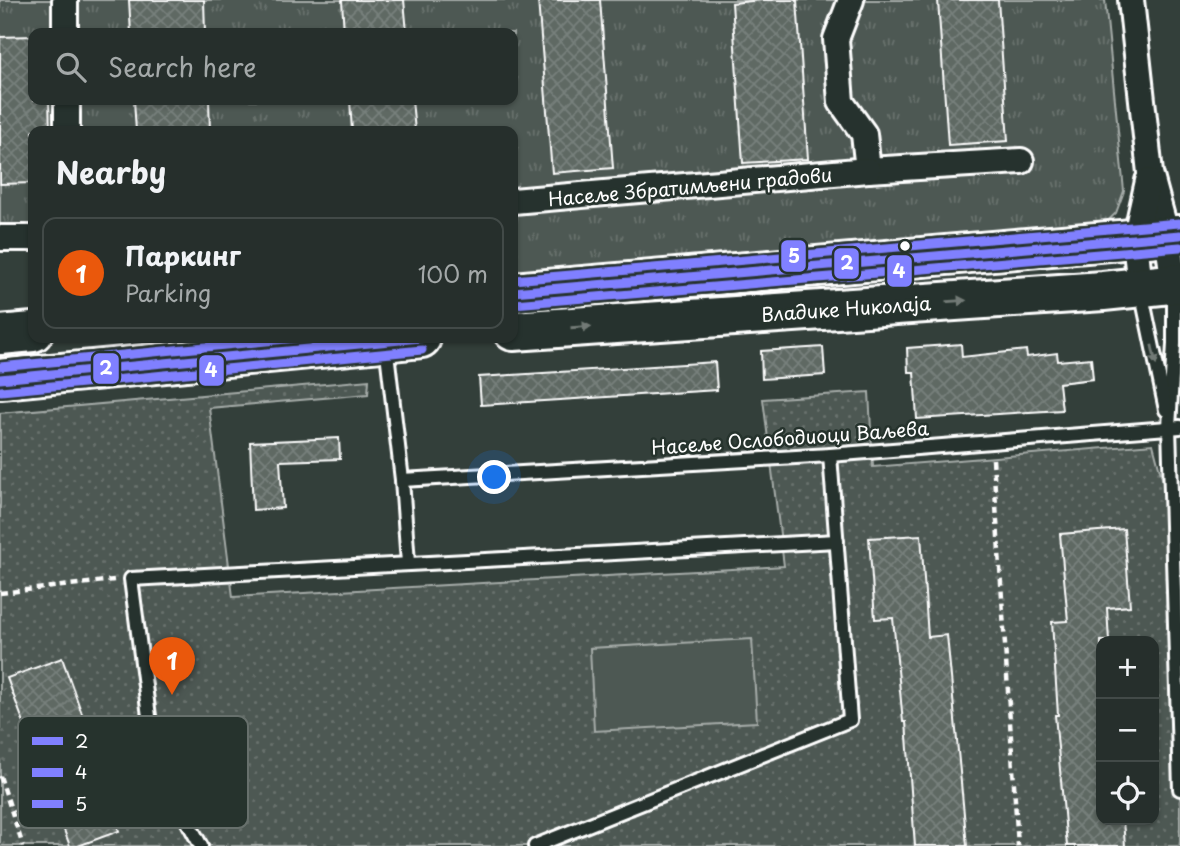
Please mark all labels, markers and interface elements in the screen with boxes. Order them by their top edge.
search box [28,28,518,105]
text: Search here [108,47,257,86]
icon: search [52,48,90,86]
text: Nearby [56,149,166,194]
street label: Насеље Збратимљени градови [547,160,833,212]
text: Паркинг [125,236,241,275]
line badge: 5 [780,239,807,273]
unlabelled marker [898,239,912,253]
text: 5 [788,241,800,269]
line badge: 2 [833,247,860,280]
text: 2 [840,248,854,276]
line badge: 4 [886,254,913,288]
text: 1 [76,256,87,291]
text: 100 m [418,256,488,291]
text: 4 [893,256,906,284]
text: Parking [125,275,211,310]
street label: Владике Николаја [760,288,932,328]
one-way arrow [945,295,967,306]
one-way arrow [570,321,592,332]
one-way arrow [1149,344,1160,366]
line badge: 2 [92,352,120,385]
text: 2 [99,353,113,381]
line badge: 4 [198,354,225,387]
text: 4 [205,355,218,383]
street label: Насеље Ослободиоци Ваљева [650,413,930,461]
your location [477,460,511,494]
map controls [1096,636,1159,825]
button: + [1096,636,1159,699]
pin: 1 [149,637,195,695]
button: − [1096,699,1159,762]
legend [18,716,248,828]
text: 2 [75,726,88,754]
text: 4 [75,757,88,785]
button: locate [1096,762,1159,825]
text: 5 [75,789,87,817]

